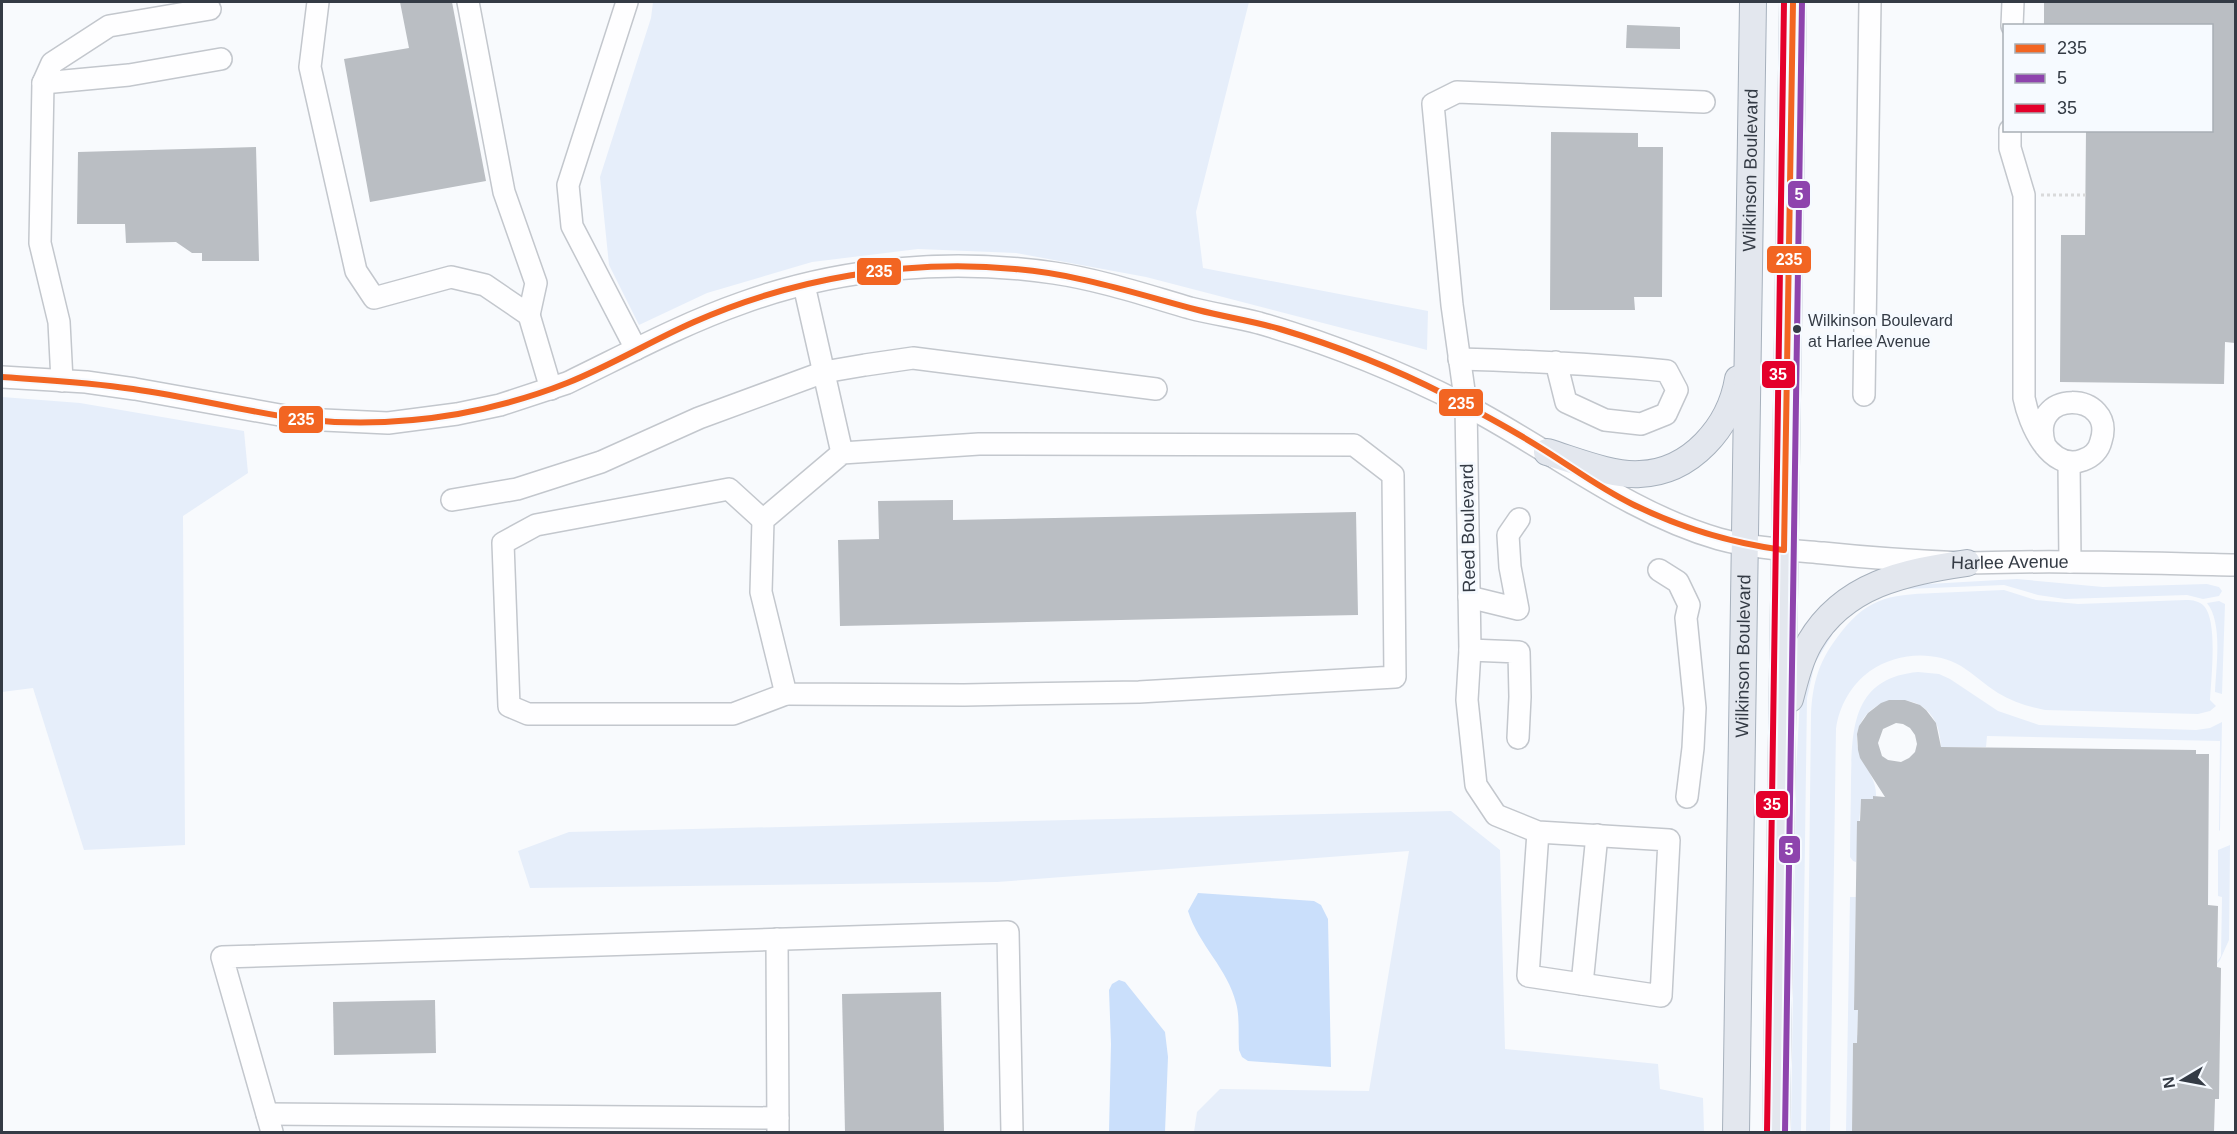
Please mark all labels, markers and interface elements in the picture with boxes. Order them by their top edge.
legend [2003,24,2213,132]
text: 235 [2057,38,2087,58]
text: 5 [2057,68,2067,88]
street label: Wilkinson Boulevard [1739,88,1762,252]
text: 35 [2057,98,2077,118]
line badge: 5 [1787,180,1811,209]
text: 5 [1795,186,1804,203]
line badge: 235 [1766,245,1812,274]
text: 235 [1776,251,1802,268]
line badge: 235 [856,257,902,286]
text: 235 [866,263,892,280]
place label: Wilkinson Boulevard at Harlee Avenue [1808,312,1953,350]
marker: Wilkinson Boulevard at Harlee Avenue [1791,323,1803,335]
line badge: 35 [1761,360,1796,389]
text: 35 [1769,366,1787,383]
line badge: 235 [1438,388,1484,417]
text: 235 [1448,395,1474,412]
line badge: 235 [278,405,324,434]
text: 235 [288,411,314,428]
street label: Reed Boulevard [1457,463,1479,593]
street label: Harlee Avenue [1951,552,2069,573]
street label: Wilkinson Boulevard [1732,574,1754,738]
line badge: 35 [1755,790,1789,819]
text: 35 [1763,796,1781,813]
line badge: 5 [1778,835,1801,864]
text: 5 [1785,841,1794,858]
north arrow [2153,1050,2213,1110]
text: N [2159,1075,2178,1090]

